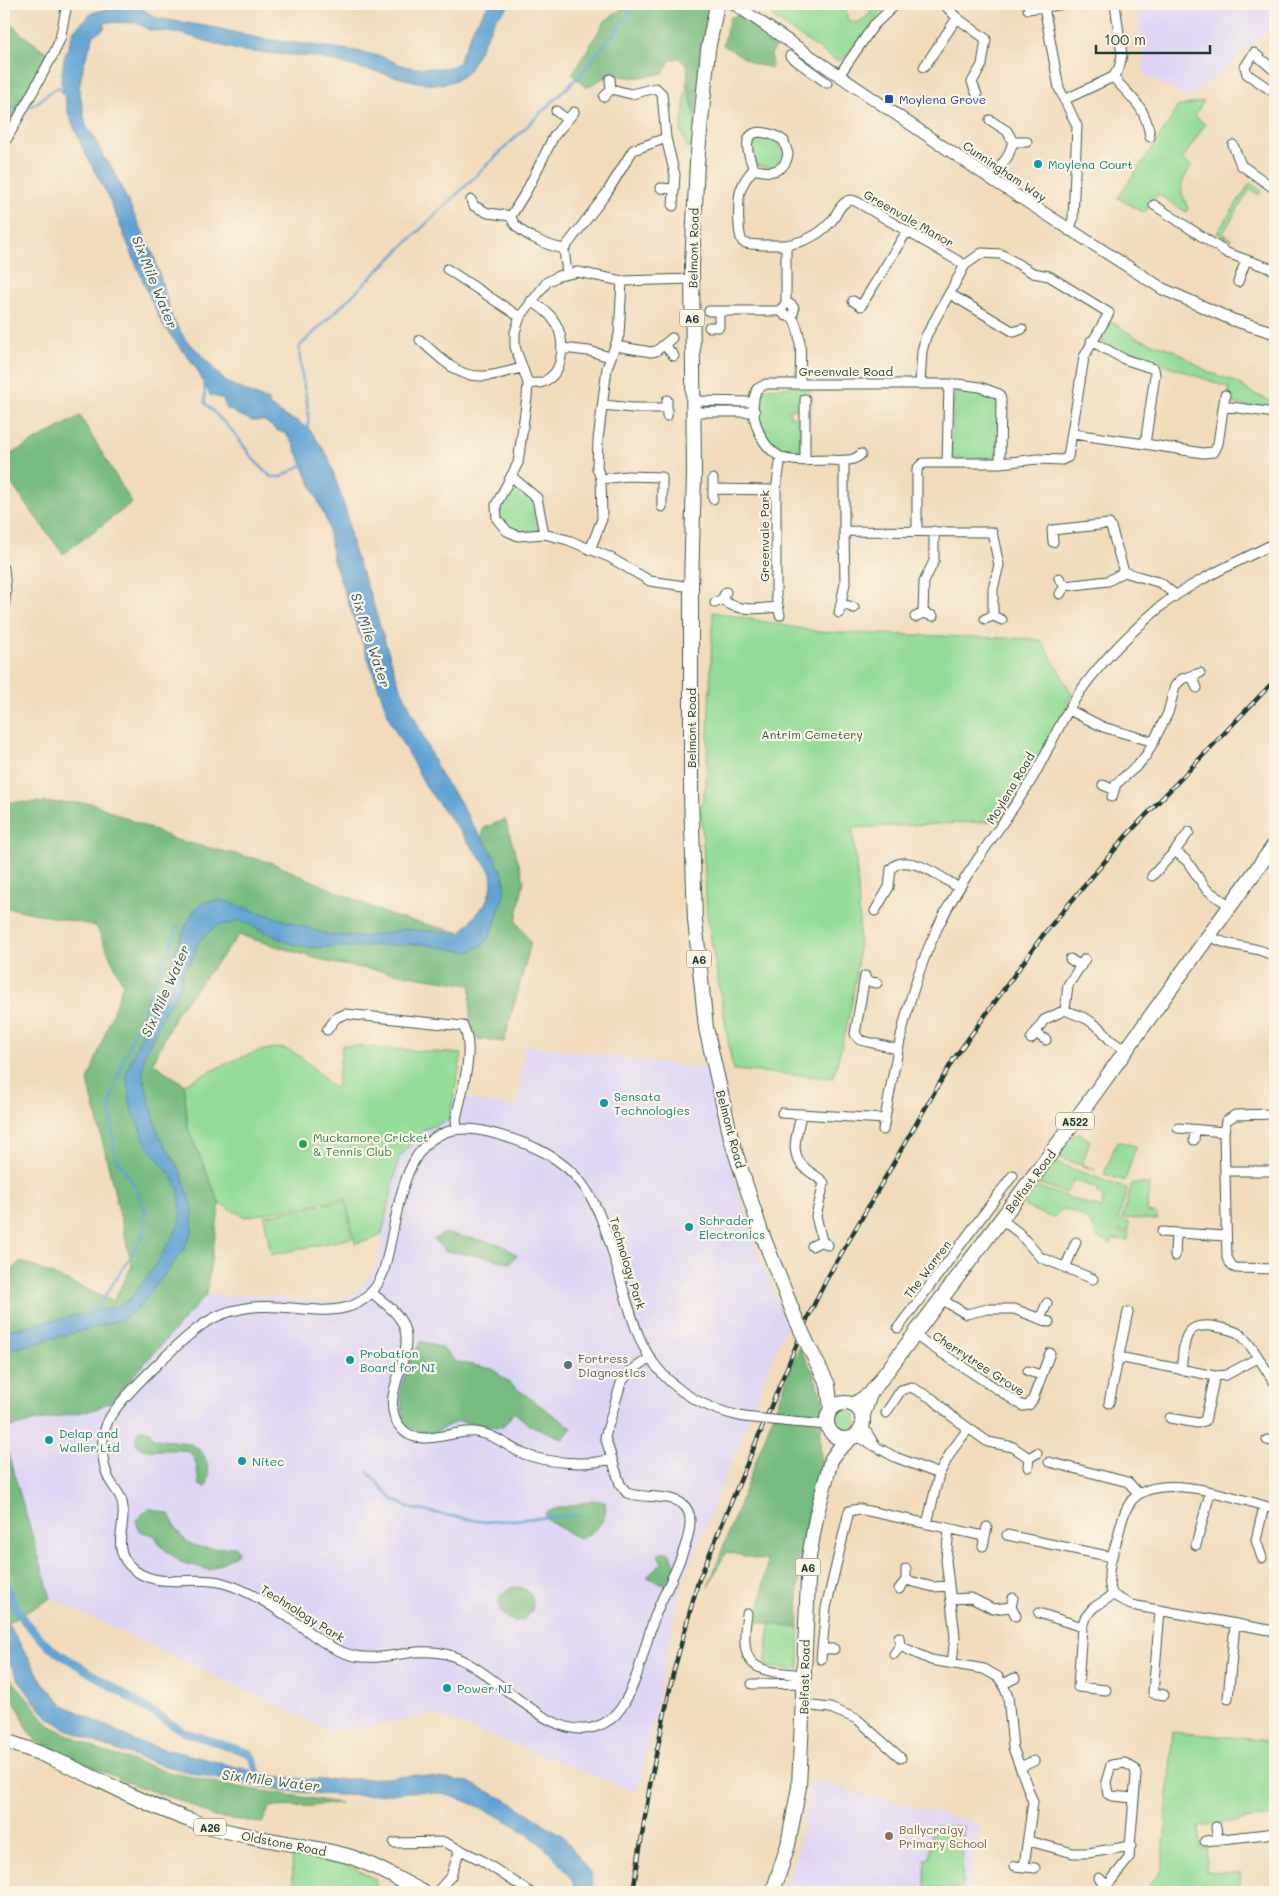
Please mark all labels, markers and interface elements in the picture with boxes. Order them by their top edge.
scale bar [1096,22,1210,54]
text: 100 m [1104,29,1146,49]
place label: Moylena Grove [899,91,986,107]
marker: Moylena Grove [883,93,895,105]
street label: Cunningham Way [960,137,1050,205]
place label: Moylena Court [1048,156,1133,172]
marker: Moylena Court [1032,158,1044,170]
street label: Greenvale Manor [861,186,957,250]
street label: Belmont Road [684,207,702,288]
water label: Six Mile Water [128,233,182,331]
road number: A6 [680,310,704,326]
street label: Greenvale Road [799,363,894,379]
street label: Greenvale Park [756,490,772,582]
water label: Six Mile Water [347,590,395,690]
street label: Belmont Road [683,687,699,768]
park label: Antrim Cemetery [761,726,863,742]
street label: Moylena Road [982,749,1038,827]
water label: Six Mile Water [136,942,194,1040]
road number: A6 [686,951,712,968]
place label: Sensata Technologies [614,1088,690,1118]
street label: Belmont Road [713,1088,749,1170]
marker: Sensata Technologies [598,1097,610,1109]
road number: A522 [1056,1112,1094,1130]
place label: Muckamore Cricket & Tennis Club [313,1129,428,1159]
marker: Muckamore Cricket & Tennis Club [297,1138,309,1150]
street label: Belfast Road [1001,1146,1059,1216]
place label: Schrader Electronics [699,1212,765,1242]
street label: Technology Park [606,1215,650,1311]
marker: Schrader Electronics [683,1221,695,1233]
street label: The Warren [900,1237,954,1301]
street label: Cherrytree Grove [930,1327,1028,1399]
place label: Probation Board for NI [360,1345,435,1375]
place label: Fortress Diagnostics [578,1350,646,1380]
marker: Probation Board for NI [344,1354,356,1366]
marker: Fortress Diagnostics [562,1359,574,1371]
place label: Delap and Waller Ltd [59,1425,120,1455]
marker: Delap and Waller Ltd [43,1434,55,1446]
place label: Nitec [252,1453,284,1469]
marker: Nitec [236,1455,248,1467]
road number: A6 [796,1558,820,1575]
street label: Technology Park [258,1581,348,1645]
street label: Belfast Road [795,1639,813,1715]
place label: Power NI [457,1680,512,1696]
marker: Power NI [441,1682,453,1694]
water label: Six Mile Water [221,1765,321,1795]
road number: A26 [194,1818,226,1835]
place label: Ballycraigy Primary School [899,1821,987,1851]
street label: Oldstone Road [240,1827,328,1859]
marker: Ballycraigy Primary School [883,1830,895,1842]

